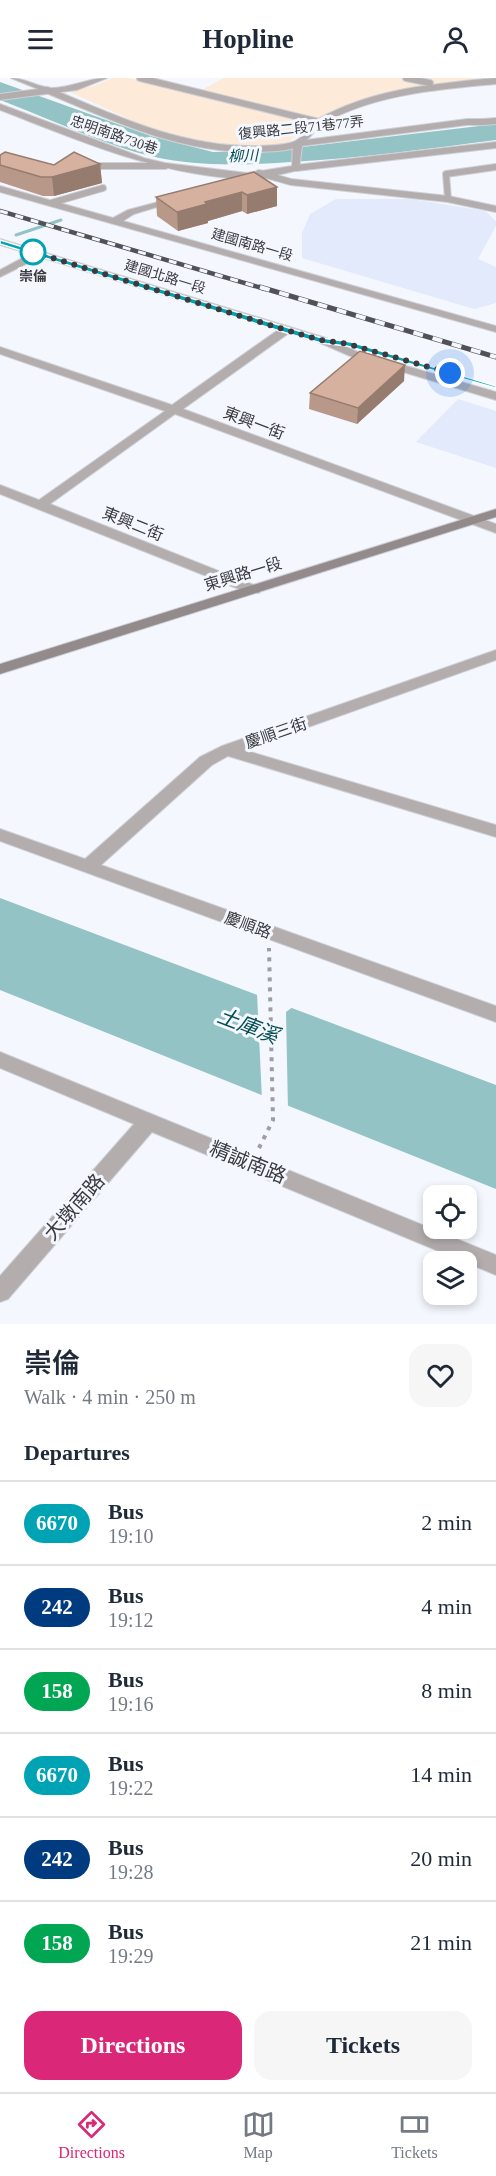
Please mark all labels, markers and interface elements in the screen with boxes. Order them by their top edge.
icon: menu [24,23,57,56]
icon: person [439,23,472,56]
text: Hopline [202,24,294,54]
street label: 忠明南路730巷 [69,113,159,157]
street label: 復興路二段71巷77弄 [238,114,364,142]
water label: 柳川 [228,147,260,165]
street label: 建國南路一段 [210,226,294,264]
marker: 崇倫 [20,239,46,265]
street label: 建國北路一段 [123,257,208,296]
place label: 崇倫 [19,268,47,284]
your location [435,358,465,388]
street label: 東興一街 [221,404,287,442]
street label: 東興二街 [100,504,166,544]
street label: 東興路一段 [202,554,284,594]
street label: 慶順三街 [243,714,309,751]
street label: 慶順路 [223,908,274,941]
water label: 土庫溪 [214,1004,285,1050]
street label: 精誠南路 [207,1137,289,1187]
street label: 大墩南路 [39,1170,109,1244]
map controls [423,1185,477,1305]
button: locate [423,1185,477,1239]
button: layers [423,1251,477,1305]
button: heart [409,1344,472,1407]
text: 崇倫 [24,1348,80,1379]
text: Walk · 4 min · 250 m [24,1386,196,1408]
text: Departures [24,1440,130,1465]
text: Bus [108,1499,143,1524]
text: 2 min [421,1510,472,1535]
text: 6670 [36,1511,78,1535]
text: 19:10 [108,1525,154,1547]
text: Bus [108,1583,143,1608]
text: 4 min [421,1594,472,1619]
text: 242 [41,1595,73,1619]
text: 19:12 [108,1609,154,1631]
text: Bus [108,1667,143,1692]
text: 8 min [421,1678,472,1703]
text: 158 [41,1679,73,1703]
text: 19:16 [108,1693,154,1715]
text: Bus [108,1751,143,1776]
text: 14 min [410,1762,472,1787]
text: 6670 [36,1763,78,1787]
text: 19:22 [108,1777,154,1799]
text: Bus [108,1835,143,1860]
text: 20 min [410,1846,472,1871]
text: 242 [41,1847,73,1871]
text: 19:28 [108,1861,154,1883]
text: Bus [108,1919,143,1944]
text: 21 min [410,1930,472,1955]
text: 158 [41,1931,73,1955]
text: 19:29 [108,1945,154,1967]
button: Directions [24,2011,242,2080]
button: Tickets [254,2011,472,2080]
tab: Directions [58,2108,125,2162]
tab: Map [242,2108,275,2162]
tab: Tickets [391,2108,438,2162]

